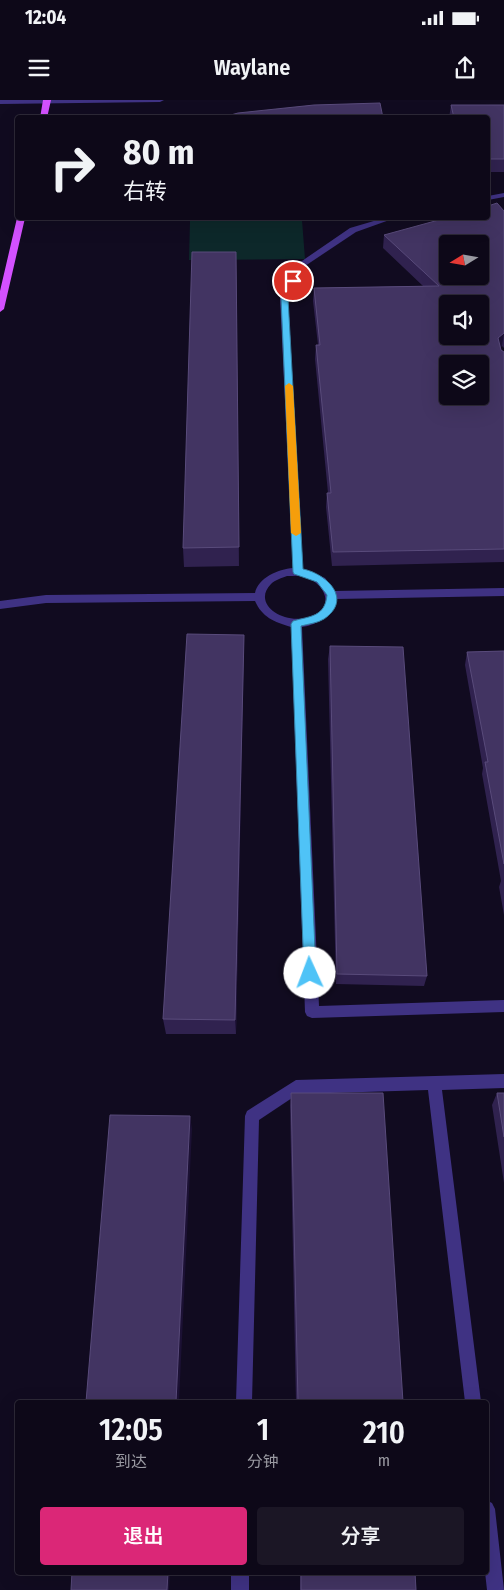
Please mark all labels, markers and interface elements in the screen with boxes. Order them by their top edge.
text: 12:04 [25,6,66,29]
icon: menu [25,54,53,82]
text: Waylane [214,54,290,81]
icon: share [451,54,479,82]
text: 80 m [123,131,195,173]
icon: right [40,135,105,200]
text: 右转 [123,178,167,205]
north arrow [439,235,489,285]
map controls [439,235,489,405]
pin [272,260,314,302]
icon: arrive [279,267,307,295]
button: sound [439,295,489,345]
button: layers [439,355,489,405]
position arrow [283,946,335,998]
text: 12:05 [99,1412,163,1448]
text: 1 [257,1412,269,1448]
text: 210 [363,1415,405,1451]
text: m [378,1451,390,1470]
text: 到达 [115,1452,147,1471]
text: 分钟 [247,1452,279,1471]
button: 退出 [40,1507,247,1565]
button: 分享 [257,1507,464,1565]

